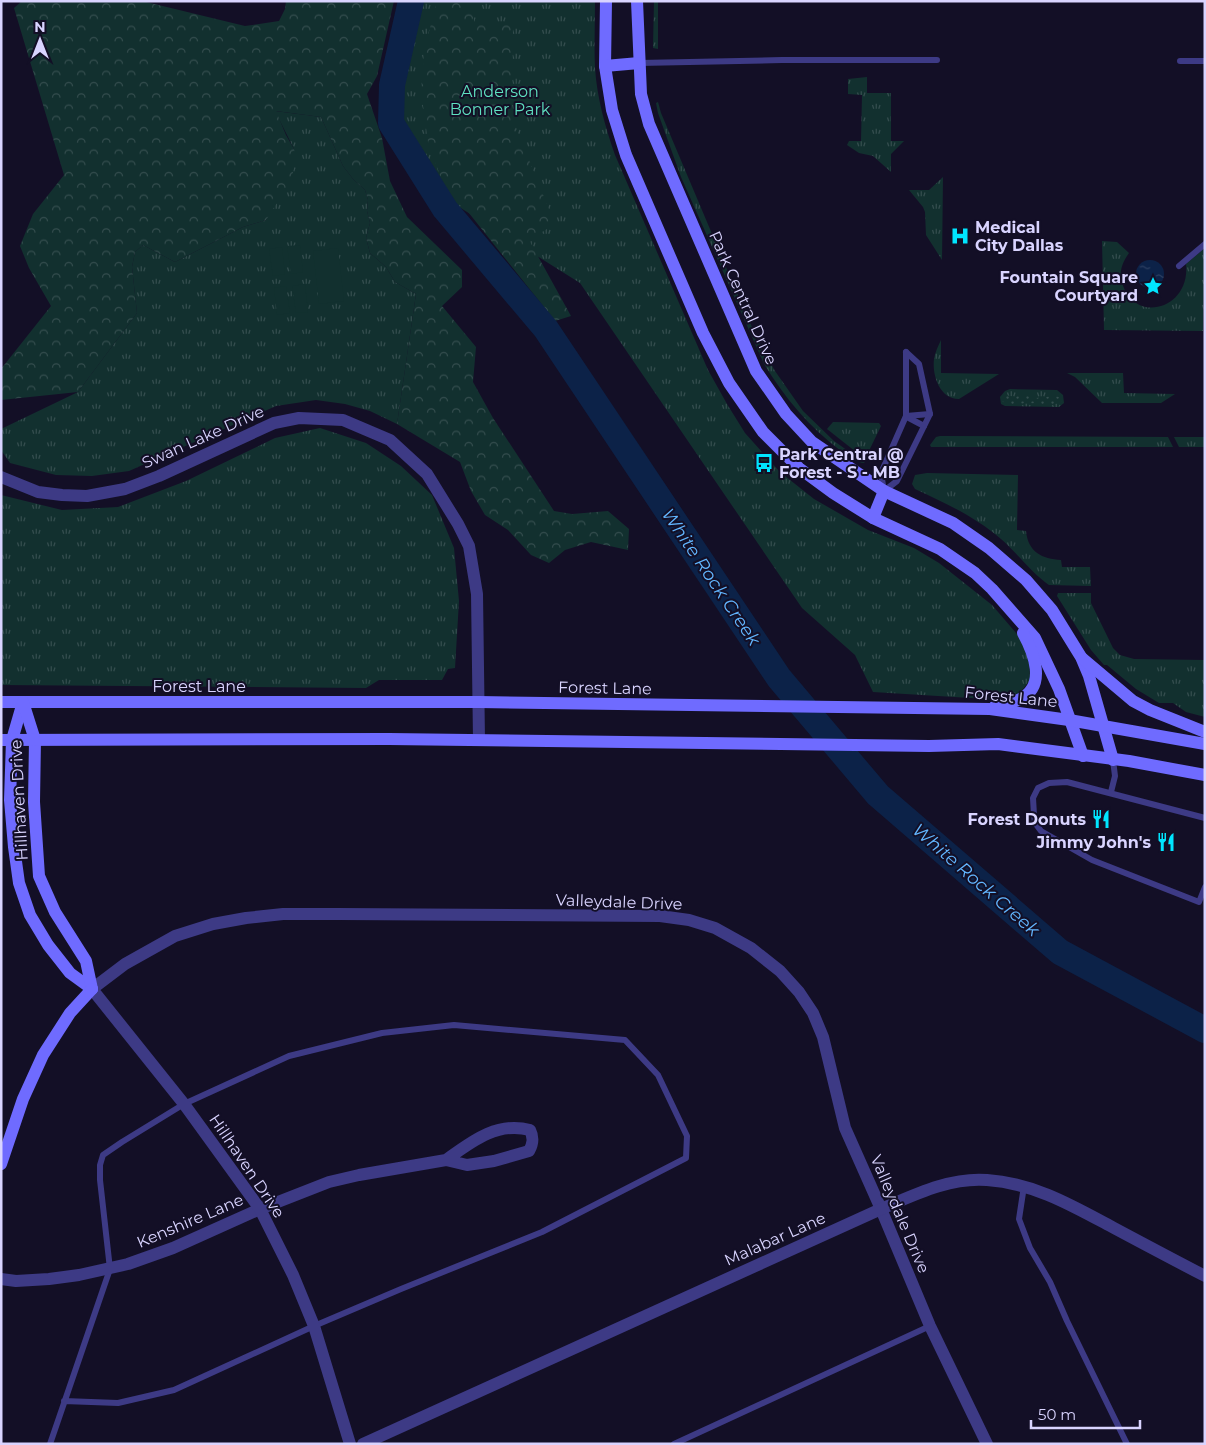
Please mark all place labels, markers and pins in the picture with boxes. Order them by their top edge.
place label: Medical City Dallas [975,218,1064,255]
hospital icon: Medical City Dallas [949,225,971,247]
place label: Fountain Square Courtyard [1000,268,1138,305]
place icon: Fountain Square Courtyard [1142,275,1164,297]
place label: Park Central @ Forest - S - MB [779,445,904,482]
bus stop icon: Park Central @ Forest - S - MB [753,452,775,474]
restaurant icon: Forest Donuts [1090,808,1112,830]
place label: Forest Donuts [967,810,1086,829]
restaurant icon: Jimmy John's [1155,831,1177,853]
place label: Jimmy John's [1036,833,1151,852]

